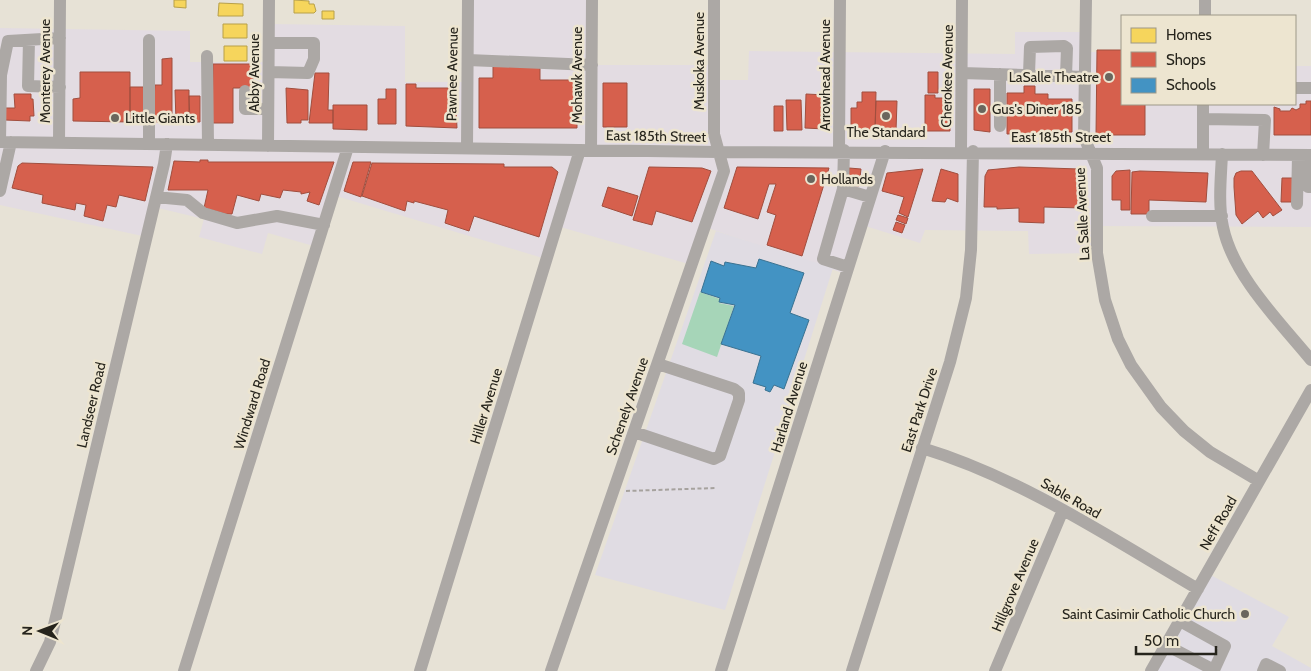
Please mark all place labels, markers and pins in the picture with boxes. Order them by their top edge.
place label: LaSalle Theatre [1009,68,1099,86]
marker: LaSalle Theatre [1103,71,1115,83]
place label: Gus's Diner 185 [992,100,1082,118]
marker: Gus's Diner 185 [976,103,988,115]
place label: Little Giants [125,109,195,127]
marker: The Standard [880,110,892,122]
marker: Little Giants [109,112,121,124]
place label: The Standard [846,123,926,141]
place label: Hollands [821,170,873,188]
marker: Hollands [805,173,817,185]
place label: Saint Casimir Catholic Church [1062,605,1235,623]
marker: Saint Casimir Catholic Church [1239,608,1251,620]

